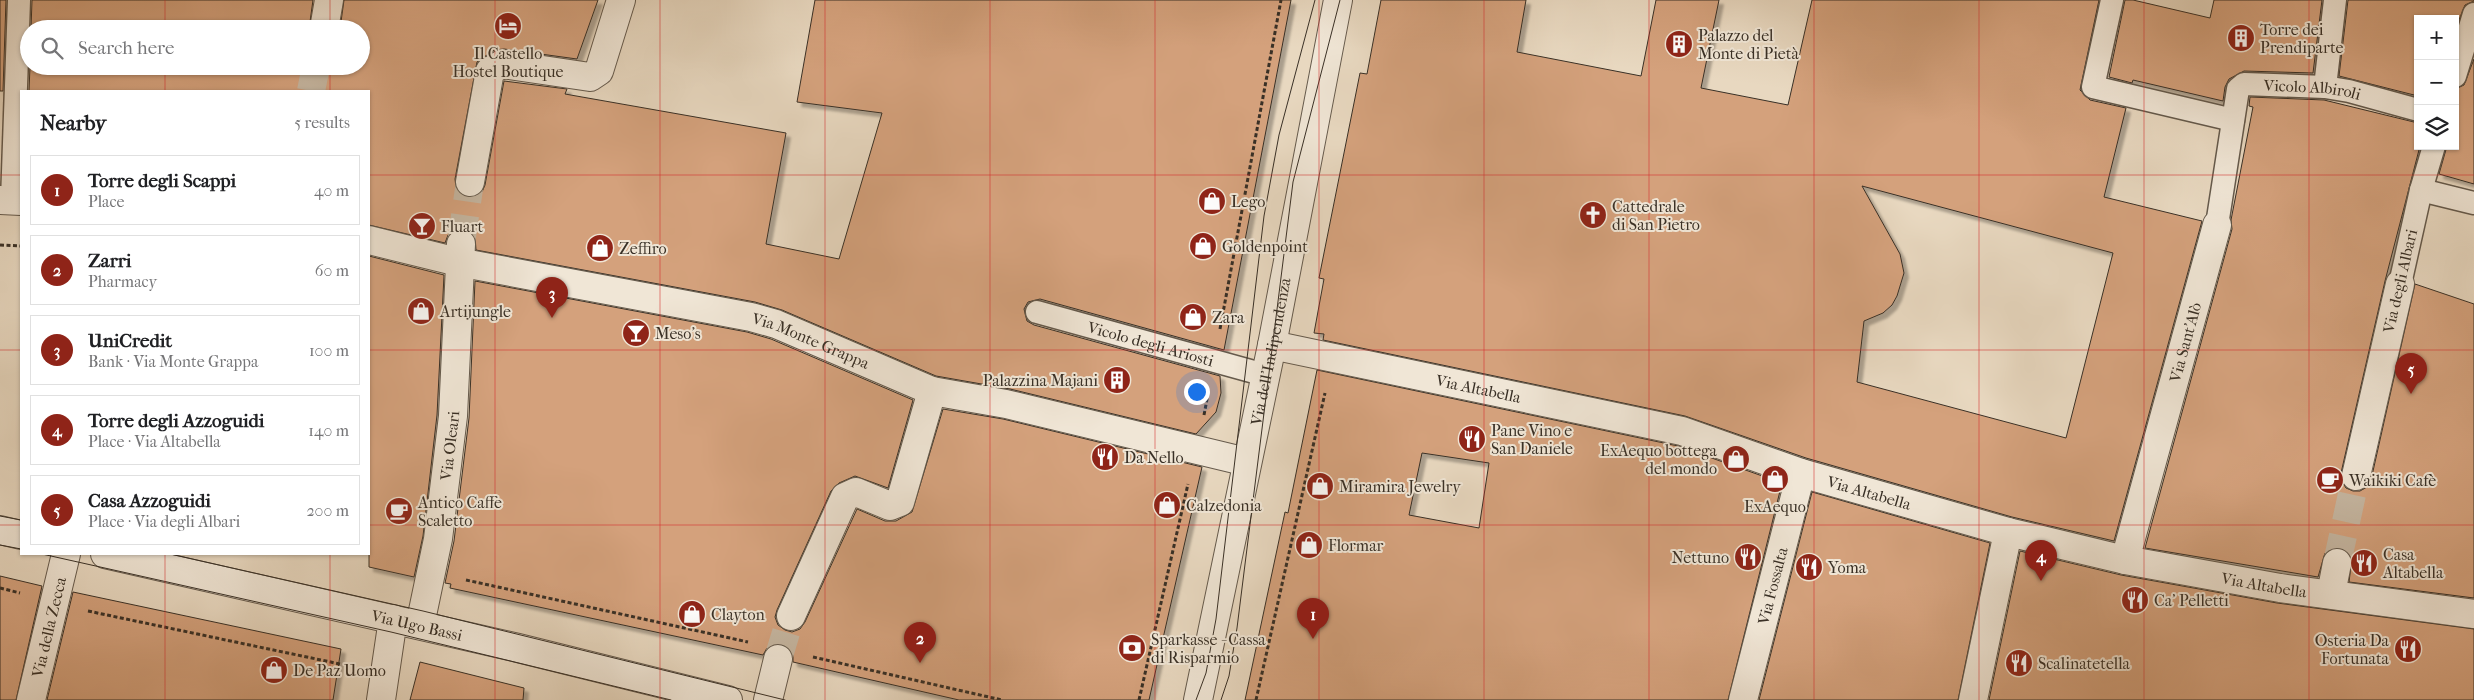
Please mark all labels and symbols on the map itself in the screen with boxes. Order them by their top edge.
hotel icon: Il Castello Hostel Boutique [493,11,523,41]
place label: Torre dei Prendiparte [2260,20,2344,57]
building icon: Torre dei Prendiparte [2226,23,2256,53]
place label: Palazzo del Monte di Pietà [1698,26,1799,63]
building icon: Palazzo del Monte di Pietà [1664,29,1694,59]
place label: Il Castello Hostel Boutique [453,44,563,81]
street label: Vicolo Albiroli [2262,75,2363,103]
shop icon: Lego [1197,186,1227,216]
place label: Lego [1231,192,1265,211]
place label: Cattedrale di San Pietro [1612,197,1700,234]
church icon: Cattedrale di San Pietro [1578,200,1608,230]
bar icon: Fluart [407,211,437,241]
place label: Fluart [441,217,483,236]
street label: Via degli Albari [2379,227,2421,336]
shop icon: Goldenpoint [1188,231,1218,261]
shop icon: Zeffiro [585,233,615,263]
place label: Goldenpoint [1222,237,1308,256]
place label: Zeffiro [619,239,667,258]
street label: Via dell'Indipendenza [1246,275,1294,428]
pin: 3 [536,277,568,318]
shop icon: Artijungle [406,296,436,326]
street label: Via Sant'Alò [2165,300,2205,385]
place label: Artijungle [439,302,511,321]
shop icon: Zara [1178,302,1208,332]
street label: Via Monte Grappa [749,308,873,373]
place label: Zara [1212,308,1245,327]
street label: Vicolo degli Ariosti [1085,317,1216,370]
bar icon: Meso's [621,318,651,348]
place label: Meso's [655,324,701,343]
pin: 5 [2395,353,2427,394]
building icon: Palazzina Majani [1102,365,1132,395]
street label: Via Altabella [1433,370,1523,407]
place label: Palazzina Majani [983,371,1098,390]
your location [1184,379,1210,405]
street label: Via Oleari [436,410,463,482]
place label: Pane Vino e San Daniele [1491,421,1573,458]
restaurant icon: Pane Vino e San Daniele [1457,424,1487,454]
place label: ExAequo bottega del mondo [1600,441,1718,478]
restaurant icon: Da Nello [1090,442,1120,472]
shop icon: ExAequo bottega del mondo [1721,444,1751,474]
place label: Da Nello [1124,448,1184,467]
shop icon: ExAequo [1760,464,1790,494]
cafe icon: Waikiki Cafè [2315,465,2345,495]
shop icon: Miramira Jewelry [1305,471,1335,501]
street label: Via Altabella [1824,471,1914,514]
place label: Waikiki Cafè [2348,471,2436,490]
place label: Miramira Jewelry [1339,477,1461,496]
shop icon: Calzedonia [1152,490,1182,520]
place label: Antico Caffe Scaletto [417,493,502,530]
cafe icon: Antico Caffe Scaletto [384,496,414,526]
place label: Calzedonia [1186,496,1262,515]
place label: ExAequo [1744,497,1806,516]
shop icon: Flormar [1294,530,1324,560]
place label: Flormar [1328,536,1384,555]
pin: 4 [2025,540,2057,581]
restaurant icon: Nettuno [1733,542,1763,572]
street label: Via Fossalta [1753,544,1791,627]
place label: Casa Altabella [2382,545,2444,582]
place label: Nettuno [1671,548,1729,567]
restaurant icon: Casa Altabella [2349,548,2379,578]
restaurant icon: Yoma [1794,552,1824,582]
place label: Yoma [1827,558,1867,577]
street label: Via Altabella [2219,568,2309,601]
street label: Via della Zecca [27,574,70,680]
restaurant icon: Ca' Pelletti [2120,585,2150,615]
place label: Ca' Pelletti [2154,591,2229,610]
pin: 1 [1297,598,1329,639]
shop icon: Clayton [677,599,707,629]
street label: Via Ugo Bassi [369,605,465,645]
place label: Clayton [711,605,766,624]
pin: 2 [904,622,936,663]
place label: Sparkasse - Cassa di Risparmio [1151,630,1266,667]
place label: Osteria Da Fortunata [2315,631,2390,668]
bank icon: Sparkasse - Cassa di Risparmio [1117,633,1147,663]
restaurant icon: Osteria Da Fortunata [2393,634,2423,664]
restaurant icon: Scalinatetella [2004,648,2034,678]
place label: Scalinatetella [2038,654,2131,673]
shop icon: De Paz Uomo [259,655,289,685]
place label: De Paz Uomo [293,661,386,680]

